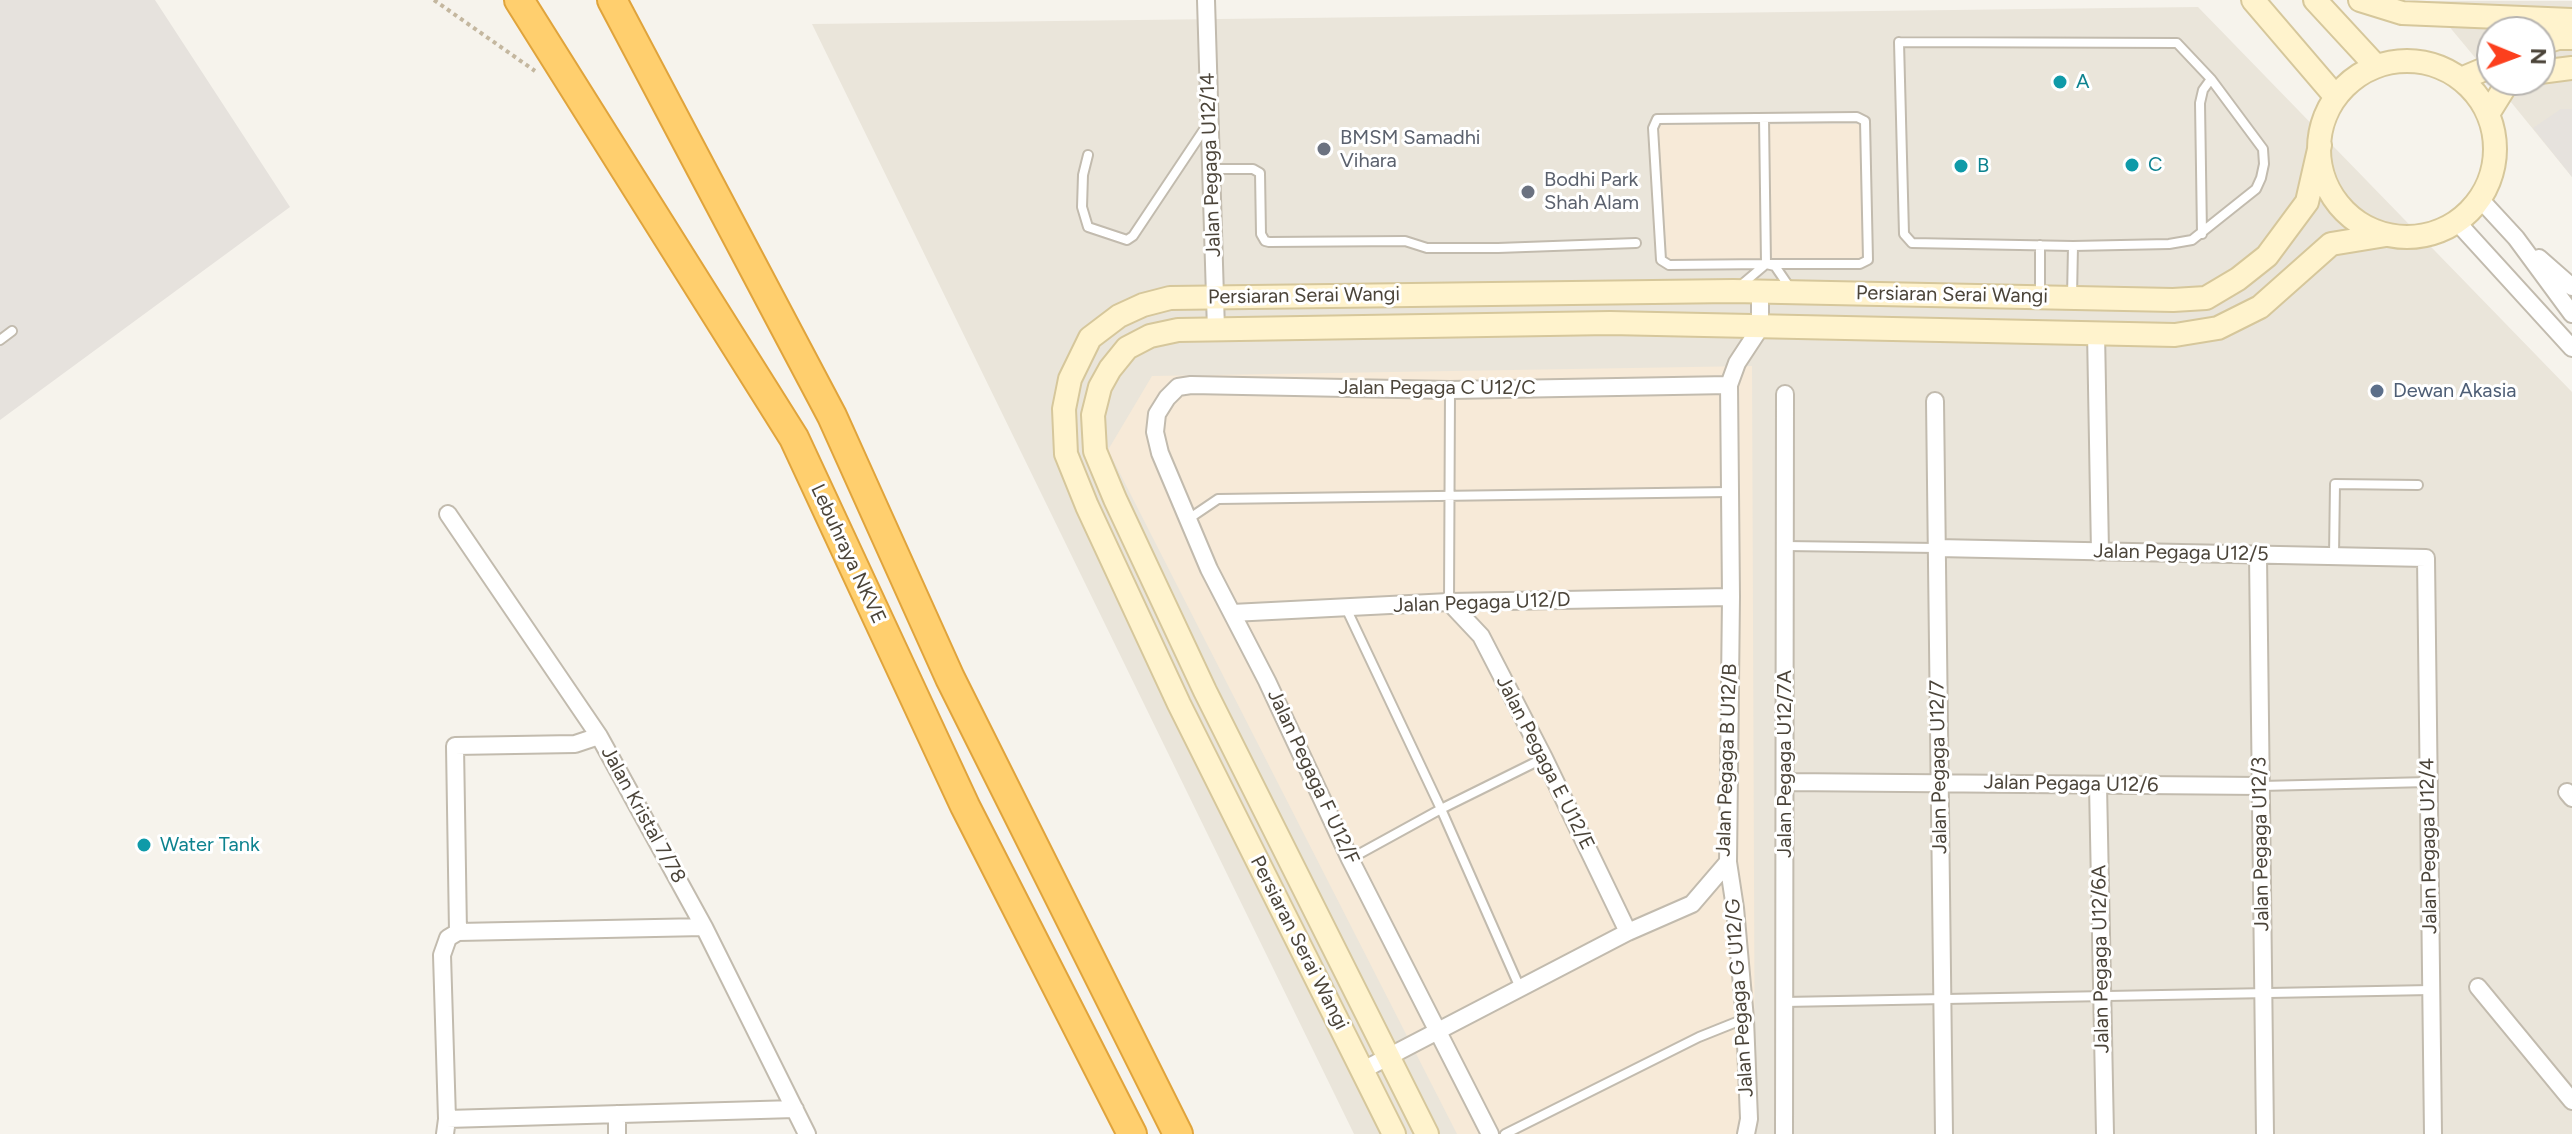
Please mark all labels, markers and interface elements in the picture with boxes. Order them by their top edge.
north arrow [2476,16,2556,96]
text: N [2525,48,2552,65]
place label: A [2076,70,2090,94]
street label: Jalan Pegaga U12/14 [1196,72,1226,258]
marker: A [2051,73,2069,91]
place label: BMSM Samadhi Vihara [1340,126,1480,173]
marker: BMSM Samadhi Vihara [1315,140,1333,158]
place label: C [2148,153,2162,177]
place label: B [1977,154,1989,178]
marker: C [2123,156,2141,174]
marker: B [1952,157,1970,175]
place label: Bodhi Park Shah Alam [1544,168,1639,215]
marker: Bodhi Park Shah Alam [1519,183,1537,201]
street label: Persiaran Serai Wangi [1856,281,2048,309]
street label: Persiaran Serai Wangi [1208,282,1400,310]
street label: Jalan Pegaga C U12/C [1338,376,1536,400]
place label: Dewan Akasia [2393,379,2517,403]
marker: Dewan Akasia [2368,382,2386,400]
street label: Lebuhraya NKVE [805,481,891,627]
street label: Jalan Pegaga U12/5 [2093,539,2269,567]
street label: Jalan Pegaga U12/D [1393,588,1571,618]
street label: Jalan Pegaga B U12/B [1712,663,1742,857]
street label: Jalan Pegaga U12/7A [1773,670,1797,858]
street label: Jalan Pegaga E U12/E [1491,672,1599,854]
street label: Jalan Pegaga U12/7 [1925,680,1953,854]
street label: Jalan Pegaga F U12/F [1262,686,1364,868]
street label: Jalan Kristal 7/78 [595,742,691,888]
street label: Jalan Pegaga U12/3 [2247,757,2275,931]
street label: Jalan Pegaga U12/4 [2415,758,2443,934]
street label: Jalan Pegaga U12/6 [1983,770,2159,798]
place label: Water Tank [160,833,260,857]
marker: Water Tank [135,836,153,854]
street label: Persiaran Serai Wangi [1245,852,1353,1034]
street label: Jalan Pegaga U12/6A [2087,865,2115,1053]
street label: Jalan Pegaga G U12/G [1721,898,1759,1098]

